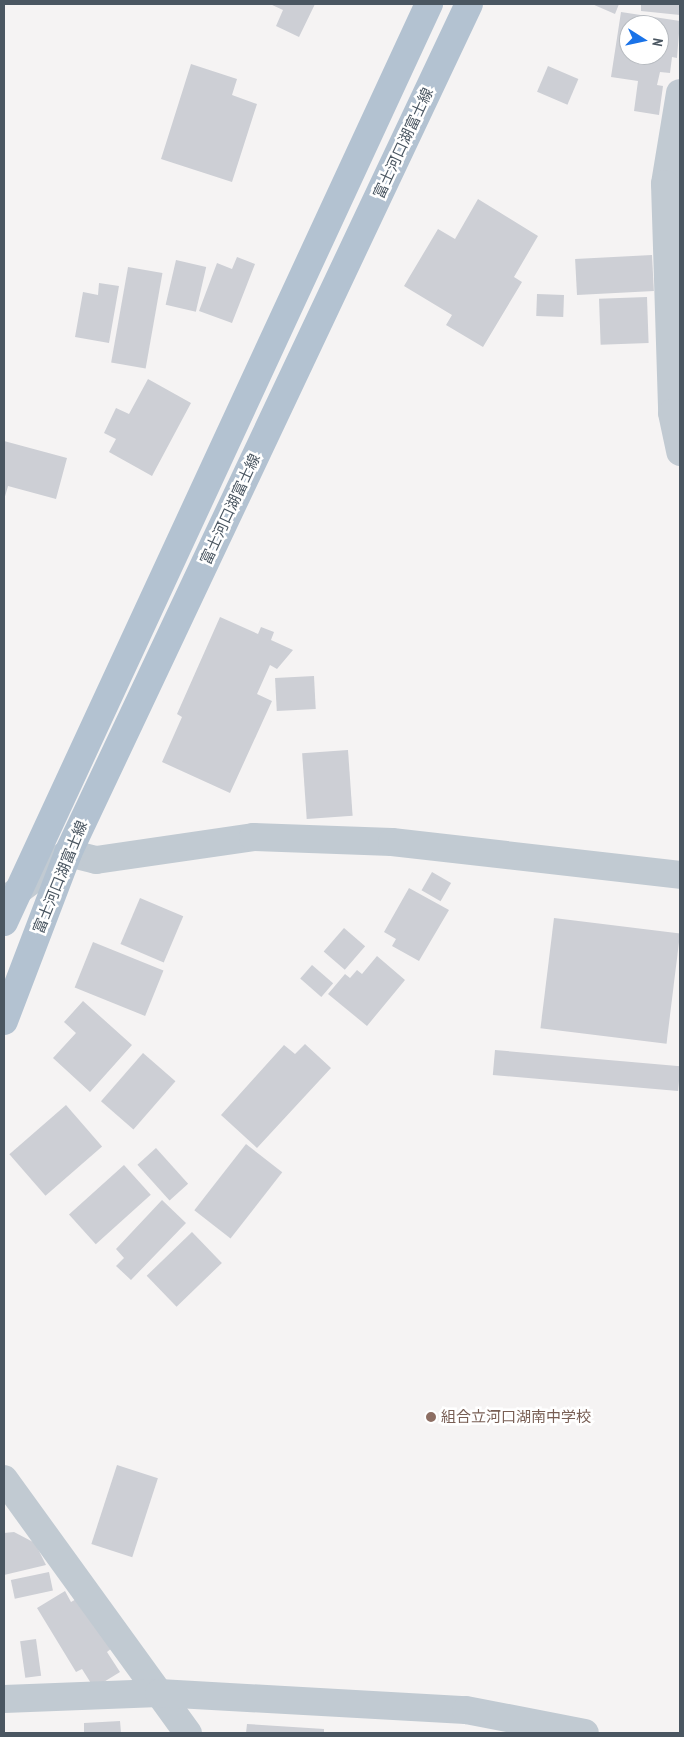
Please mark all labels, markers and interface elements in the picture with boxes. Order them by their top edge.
north arrow [619,15,669,65]
text: N [648,37,667,48]
street label: 富士河口湖富士線 [369,85,437,201]
street label: 富士河口湖富士線 [196,451,264,567]
street label: 富士河口湖富士線 [29,818,91,936]
place label: 組合立河口湖南中学校 [441,1408,591,1426]
marker: 組合立河口湖南中学校 [425,1411,437,1423]

